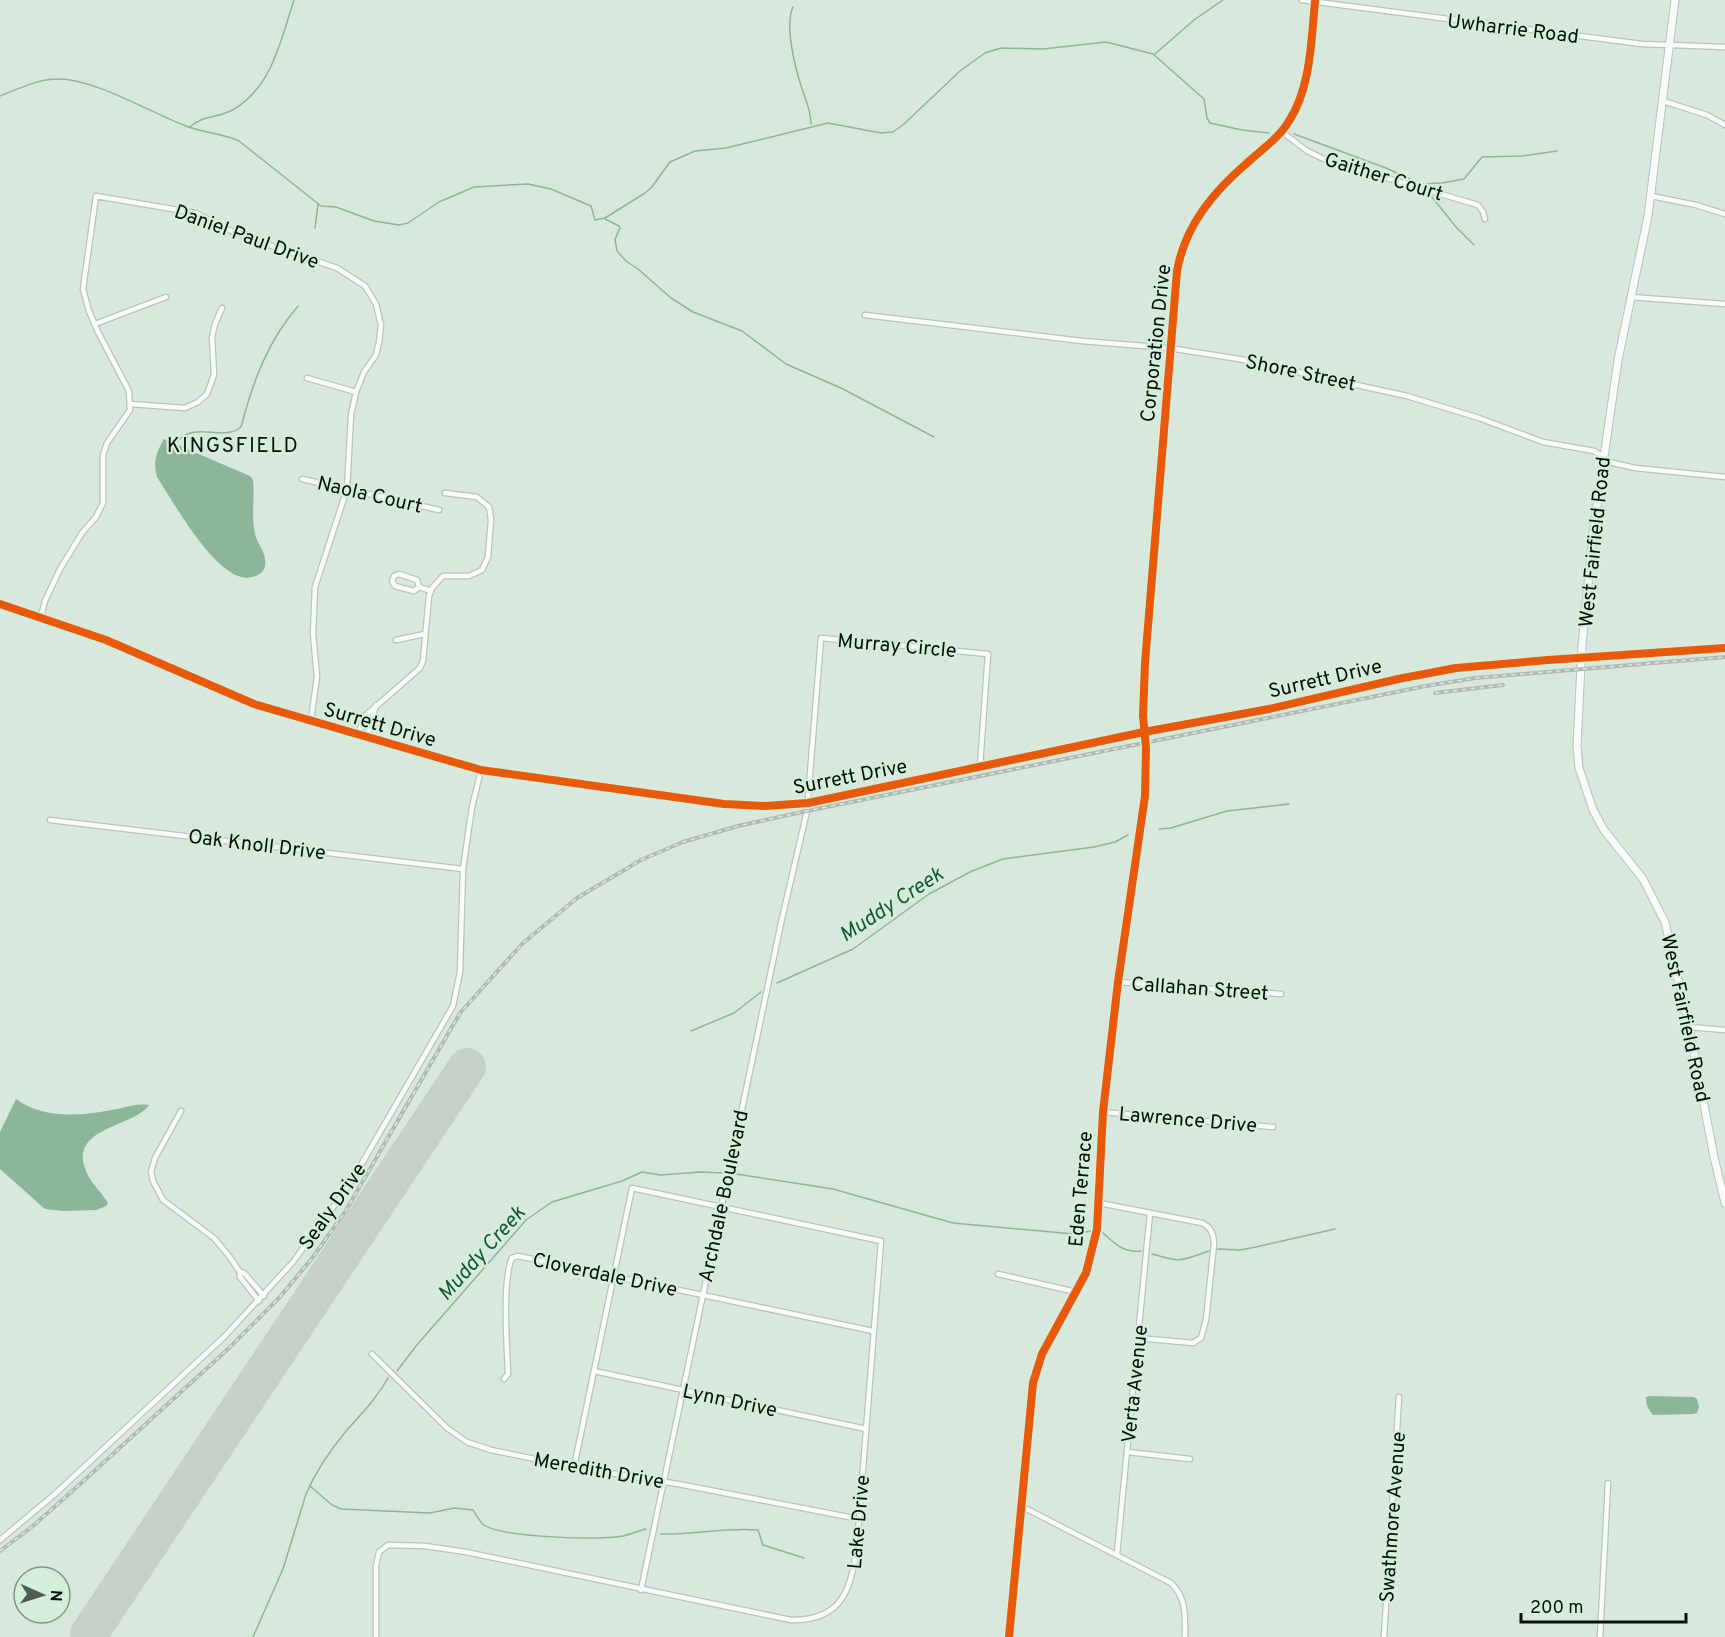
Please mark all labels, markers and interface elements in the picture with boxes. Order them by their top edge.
street label: Uwharrie Road [1445,9,1580,51]
street label: Gaither Court [1321,148,1446,208]
street label: Daniel Paul Drive [170,200,322,276]
street label: Corporation Drive [1136,263,1178,423]
street label: Shore Street [1243,350,1358,398]
district label: KINGSFIELD [167,433,299,460]
street label: West Fairfield Road [1574,456,1618,629]
street label: Naola Court [314,471,425,521]
street label: Murray Circle [836,629,958,665]
street label: Surrett Drive [1266,654,1385,706]
street label: Surrett Drive [320,697,439,754]
street label: Surrett Drive [791,754,910,802]
street label: Oak Knoll Drive [186,825,327,867]
water label: Muddy Creek [835,861,949,949]
street label: West Fairfield Road [1653,932,1715,1105]
street label: Callahan Street [1130,972,1269,1008]
street label: Lawrence Drive [1118,1102,1258,1140]
street label: Archdale Boulevard [694,1108,756,1285]
street label: Eden Terrace [1064,1130,1100,1248]
street label: Sealy Drive [294,1158,373,1256]
water label: Muddy Creek [432,1200,532,1307]
street label: Cloverdale Drive [530,1248,679,1304]
street label: Verta Avenue [1117,1324,1155,1445]
street label: Lynn Drive [680,1379,779,1425]
street label: Swathmore Avenue [1375,1431,1413,1604]
street label: Meredith Drive [531,1448,666,1496]
street label: Lake Drive [843,1474,877,1570]
north arrow [12,1565,72,1625]
scale bar [1521,1586,1686,1624]
text: N [45,1589,65,1602]
text: 200 m [1530,1597,1583,1620]

